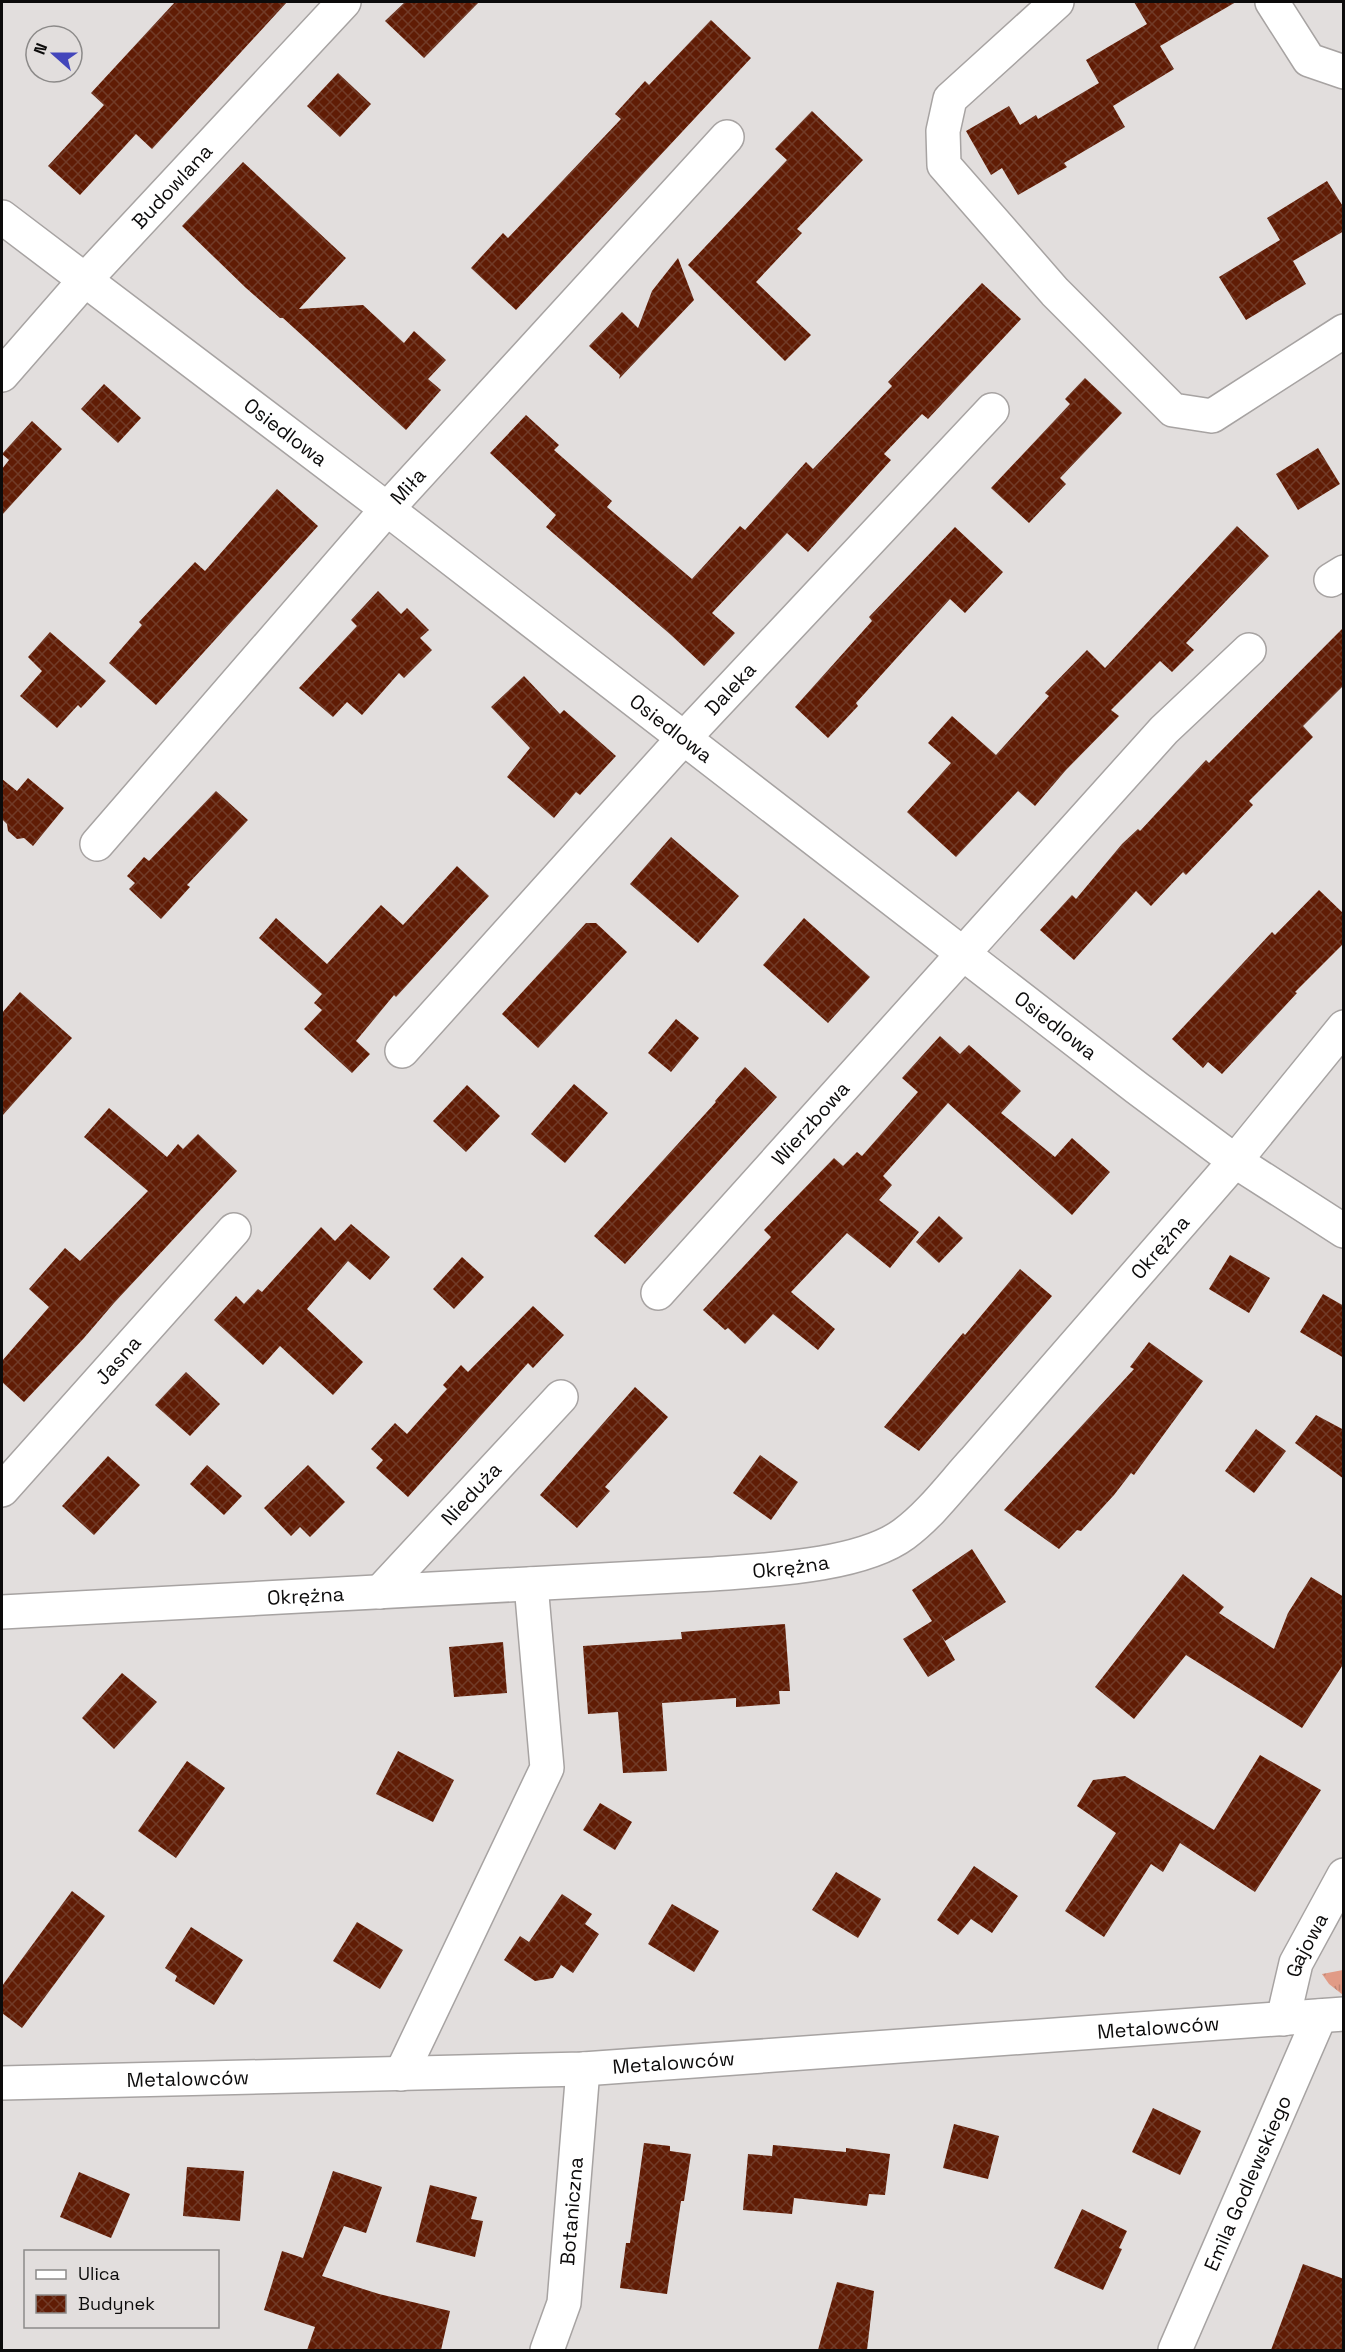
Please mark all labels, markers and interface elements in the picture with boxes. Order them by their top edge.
north arrow [24,24,84,84]
text: N [29,40,52,58]
street label: Budowlana [126,139,218,234]
street label: Osiedlowa [239,392,333,472]
street label: Miła [384,462,431,510]
street label: Daleka [699,657,762,721]
street label: Osiedlowa [624,688,718,768]
street label: Osiedlowa [1009,985,1102,1065]
street label: Wierzbowa [766,1076,855,1171]
street label: Okrężna [1125,1210,1195,1285]
street label: Jasna [89,1330,147,1390]
street label: Nieduża [435,1457,507,1531]
street label: Okrężna [751,1549,831,1584]
street label: Okrężna [266,1581,345,1611]
street label: Gajowa [1280,1908,1334,1980]
street label: Metalowców [1096,2010,1220,2045]
street label: Metalowców [612,2045,736,2080]
street label: Metalowców [126,2064,249,2093]
street label: Emila Godlewskiego [1198,2091,1297,2275]
street label: Botaniczna [554,2156,589,2267]
legend [24,2250,219,2328]
text: Ulica [78,2262,120,2285]
text: Budynek [78,2292,155,2315]

